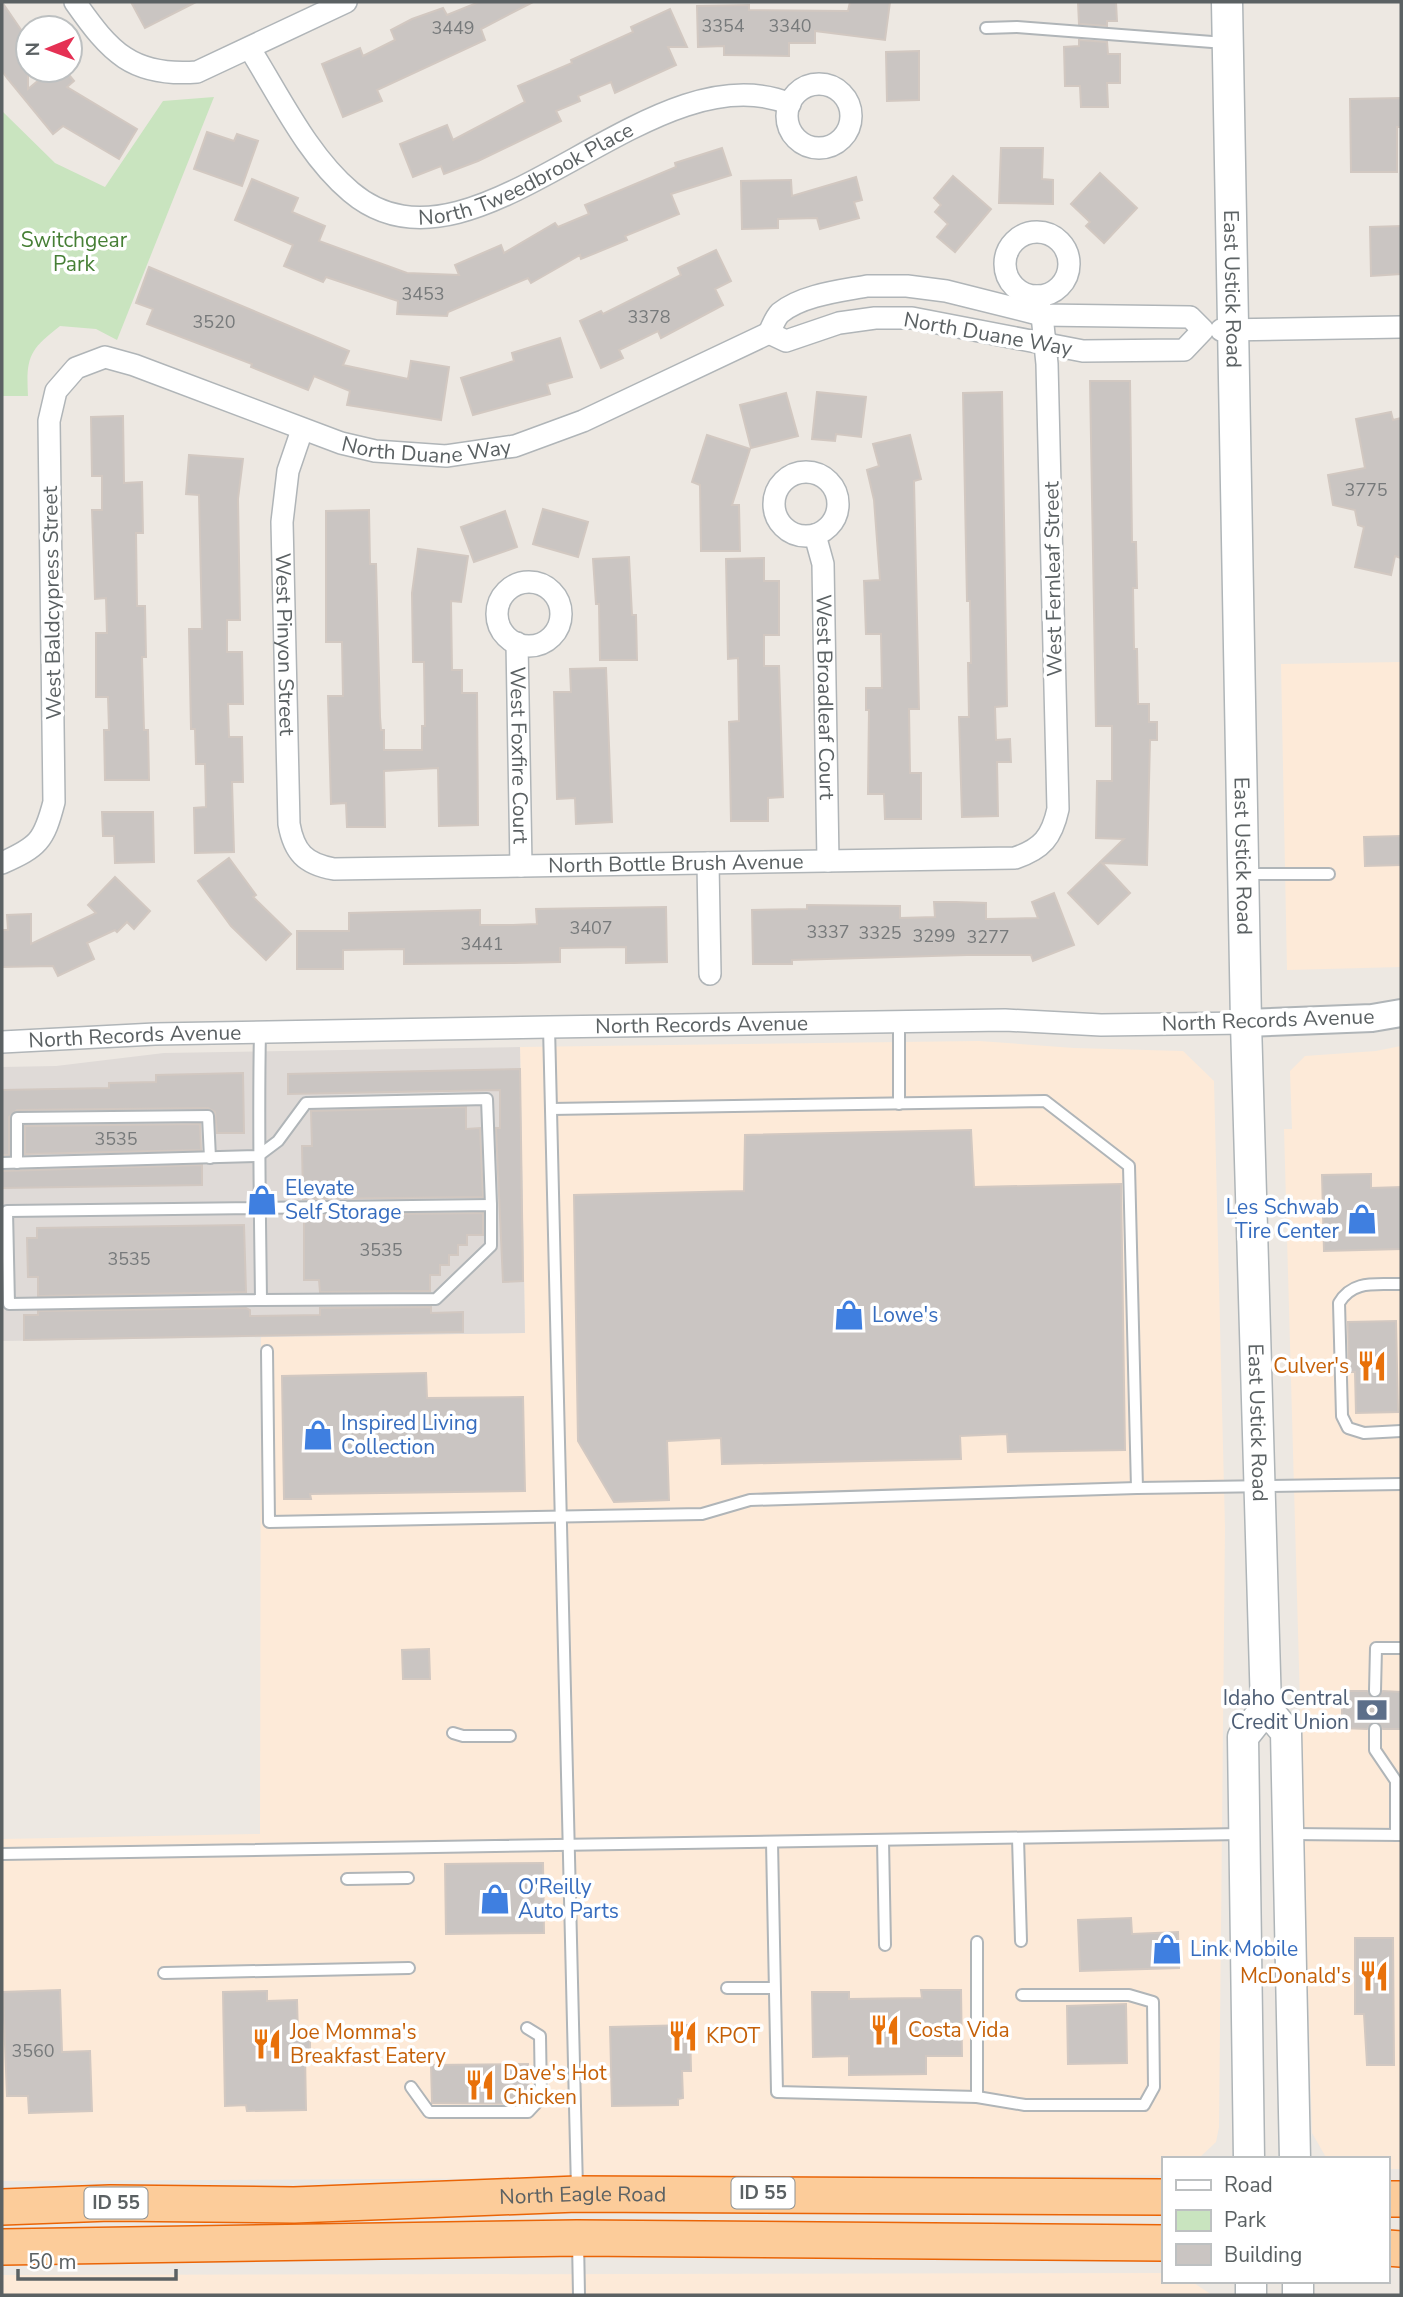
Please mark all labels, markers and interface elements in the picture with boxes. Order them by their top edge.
north arrow [14,14,84,84]
house number: 3354 [701,14,745,38]
house number: 3340 [768,14,812,38]
house number: 3449 [431,16,475,40]
text: N [20,42,46,57]
street label: North Tweedbrook Place [417,116,638,232]
street label: East Ustick Road [1217,210,1248,368]
park label: Switchgear Park [21,226,128,278]
house number: 3453 [401,282,445,306]
house number: 3378 [627,305,671,329]
street label: North Duane Way [902,305,1075,363]
house number: 3520 [192,310,236,334]
street label: North Duane Way [339,430,513,470]
house number: 3775 [1344,478,1388,502]
street label: West Fernleaf Street [1037,480,1069,677]
street label: West Baldcypress Street [36,485,68,720]
street label: West Pinyon Street [269,553,301,737]
street label: West Broadleaf Court [810,594,841,801]
street label: West Foxfire Court [503,666,535,845]
street label: East Ustick Road [1227,777,1258,935]
street label: North Bottle Brush Avenue [548,847,804,880]
house number: 3407 [569,916,613,940]
house number: 3337 [806,920,850,944]
house number: 3325 [858,921,902,945]
house number: 3299 [912,924,956,948]
house number: 3277 [966,925,1010,949]
house number: 3441 [460,932,504,956]
street label: North Records Avenue [1161,1002,1375,1038]
street label: North Records Avenue [595,1009,808,1040]
street label: North Records Avenue [28,1018,241,1055]
house number: 3535 [94,1127,138,1151]
place label: Elevate Self Storage [285,1174,401,1226]
shop icon: Elevate Self Storage [245,1183,279,1217]
place label: Les Schwab Tire Center [1226,1193,1339,1245]
shop icon: Les Schwab Tire Center [1345,1202,1379,1236]
house number: 3535 [359,1238,403,1262]
house number: 3535 [107,1247,151,1271]
shop icon: Lowe's [832,1298,866,1332]
place label: Lowe's [872,1301,938,1329]
street label: East Ustick Road [1241,1343,1274,1502]
restaurant icon: Culver's [1355,1349,1389,1383]
place label: Culver's [1273,1352,1349,1380]
place label: Inspired Living Collection [341,1409,478,1461]
shop icon: Inspired Living Collection [301,1418,335,1452]
place label: Idaho Central Credit Union [1223,1684,1350,1736]
bank icon: Idaho Central Credit Union [1355,1693,1389,1727]
place label: O'Reilly Auto Parts [518,1873,619,1925]
shop icon: O'Reilly Auto Parts [478,1882,512,1916]
shop icon: Link Mobile [1150,1932,1184,1966]
place label: Link Mobile [1190,1935,1298,1963]
restaurant icon: McDonald's [1357,1959,1391,1993]
place label: McDonald's [1240,1962,1351,1990]
restaurant icon: Costa Vida [868,2013,902,2047]
place label: Costa Vida [908,2016,1010,2044]
place label: Joe Momma's Breakfast Eatery [289,2018,446,2070]
restaurant icon: KPOT [666,2019,700,2053]
place label: KPOT [706,2022,760,2050]
restaurant icon: Joe Momma's Breakfast Eatery [250,2027,284,2061]
house number: 3560 [11,2039,55,2063]
place label: Dave's Hot Chicken [503,2059,607,2111]
restaurant icon: Dave's Hot Chicken [463,2068,497,2102]
legend [1162,2157,1389,2283]
text: Road [1224,2171,1273,2199]
road number: ID 55 [732,2178,794,2208]
street label: North Eagle Road [499,2180,666,2211]
road number: ID 55 [85,2188,148,2218]
text: Park [1224,2206,1266,2234]
scale bar [18,2238,175,2282]
text: Building [1224,2241,1302,2269]
text: 50 m [28,2248,77,2276]

